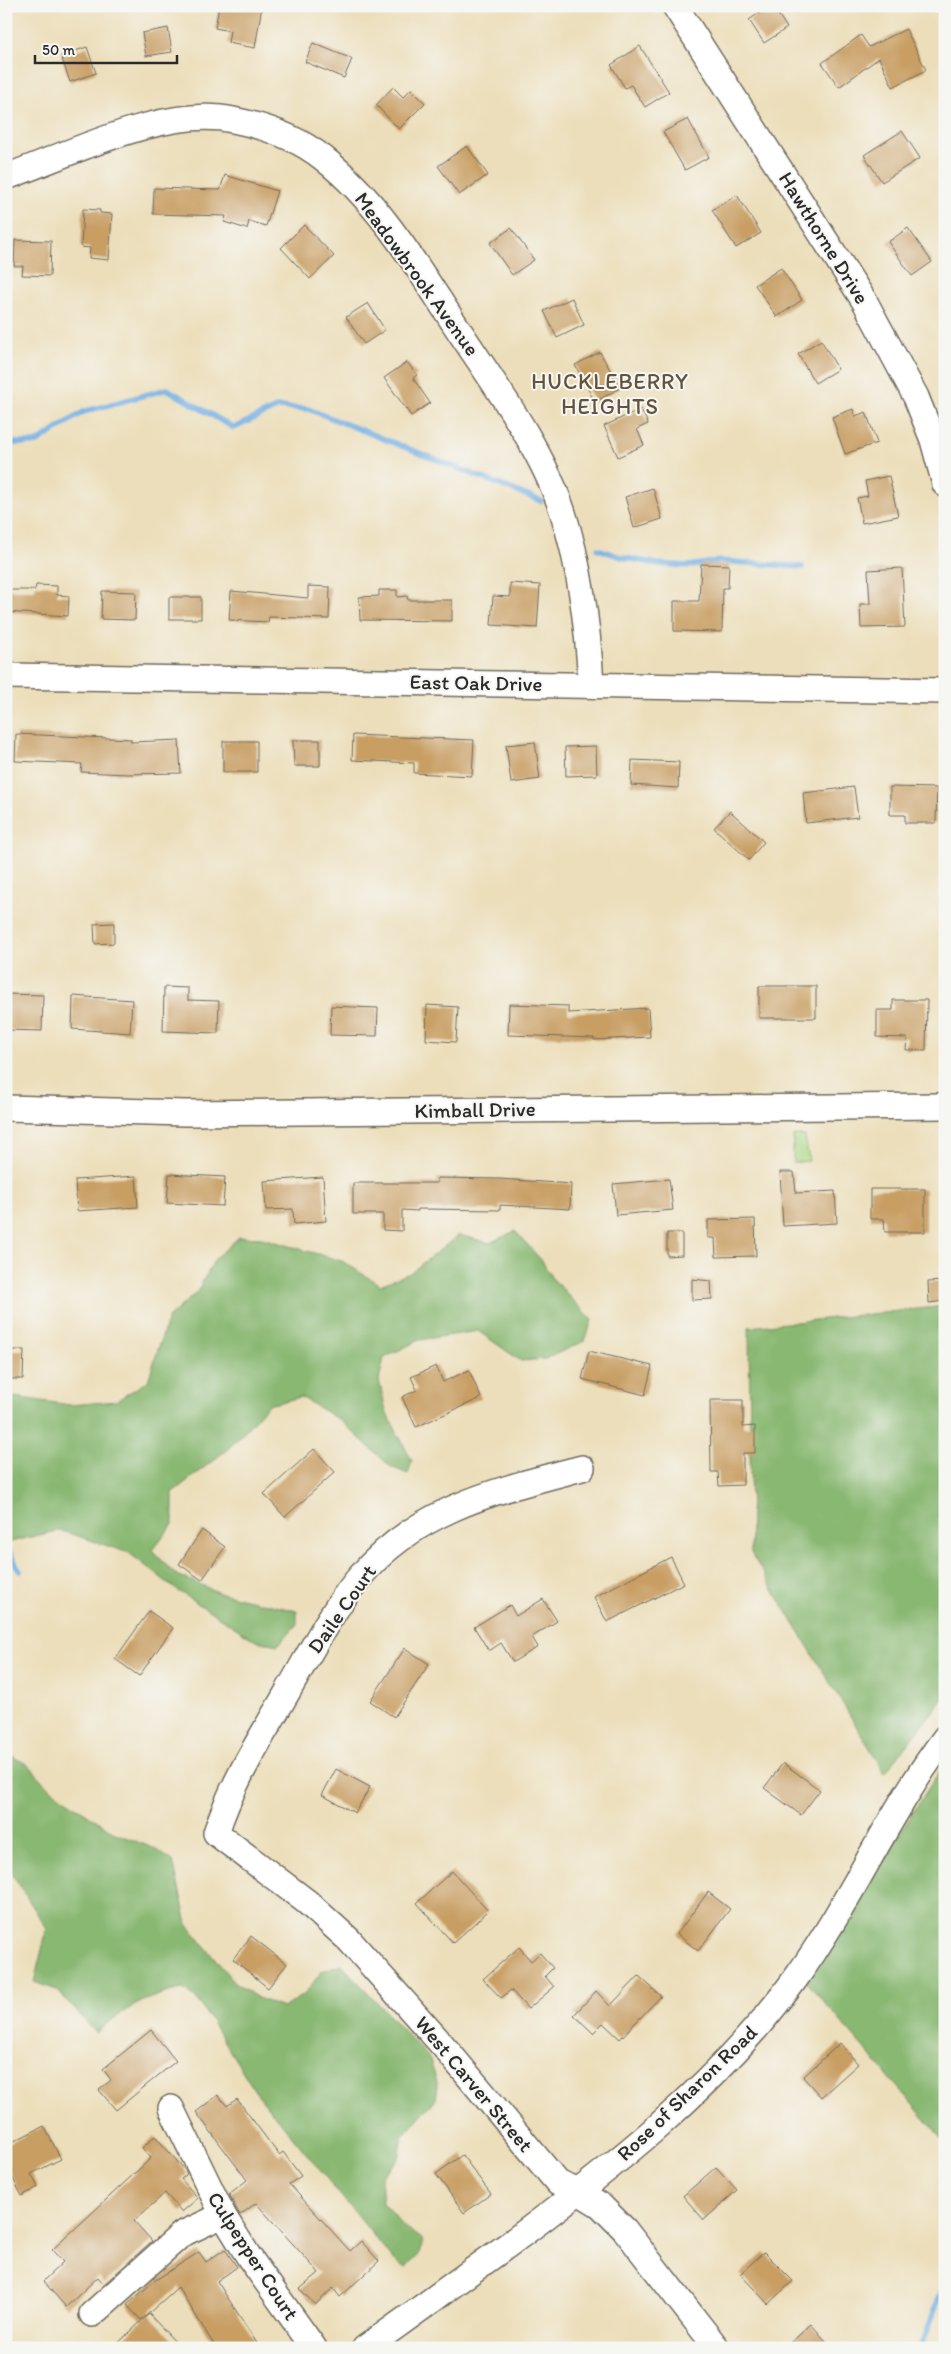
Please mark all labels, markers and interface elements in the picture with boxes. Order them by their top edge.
scale bar [35,32,178,64]
text: 50 m [42,41,75,59]
street label: Hawthorne Drive [774,167,875,308]
street label: Meadowbrook Avenue [350,187,485,360]
district label: HUCKLEBERRY HEIGHTS [531,368,689,420]
street label: East Oak Drive [409,669,543,696]
street label: Kimball Drive [414,1096,536,1123]
street label: Daile Court [302,1559,381,1658]
street label: West Carver Street [410,2011,539,2157]
street label: Rose of Sharon Road [611,2019,762,2166]
street label: Culpepper Court [203,2187,304,2325]

